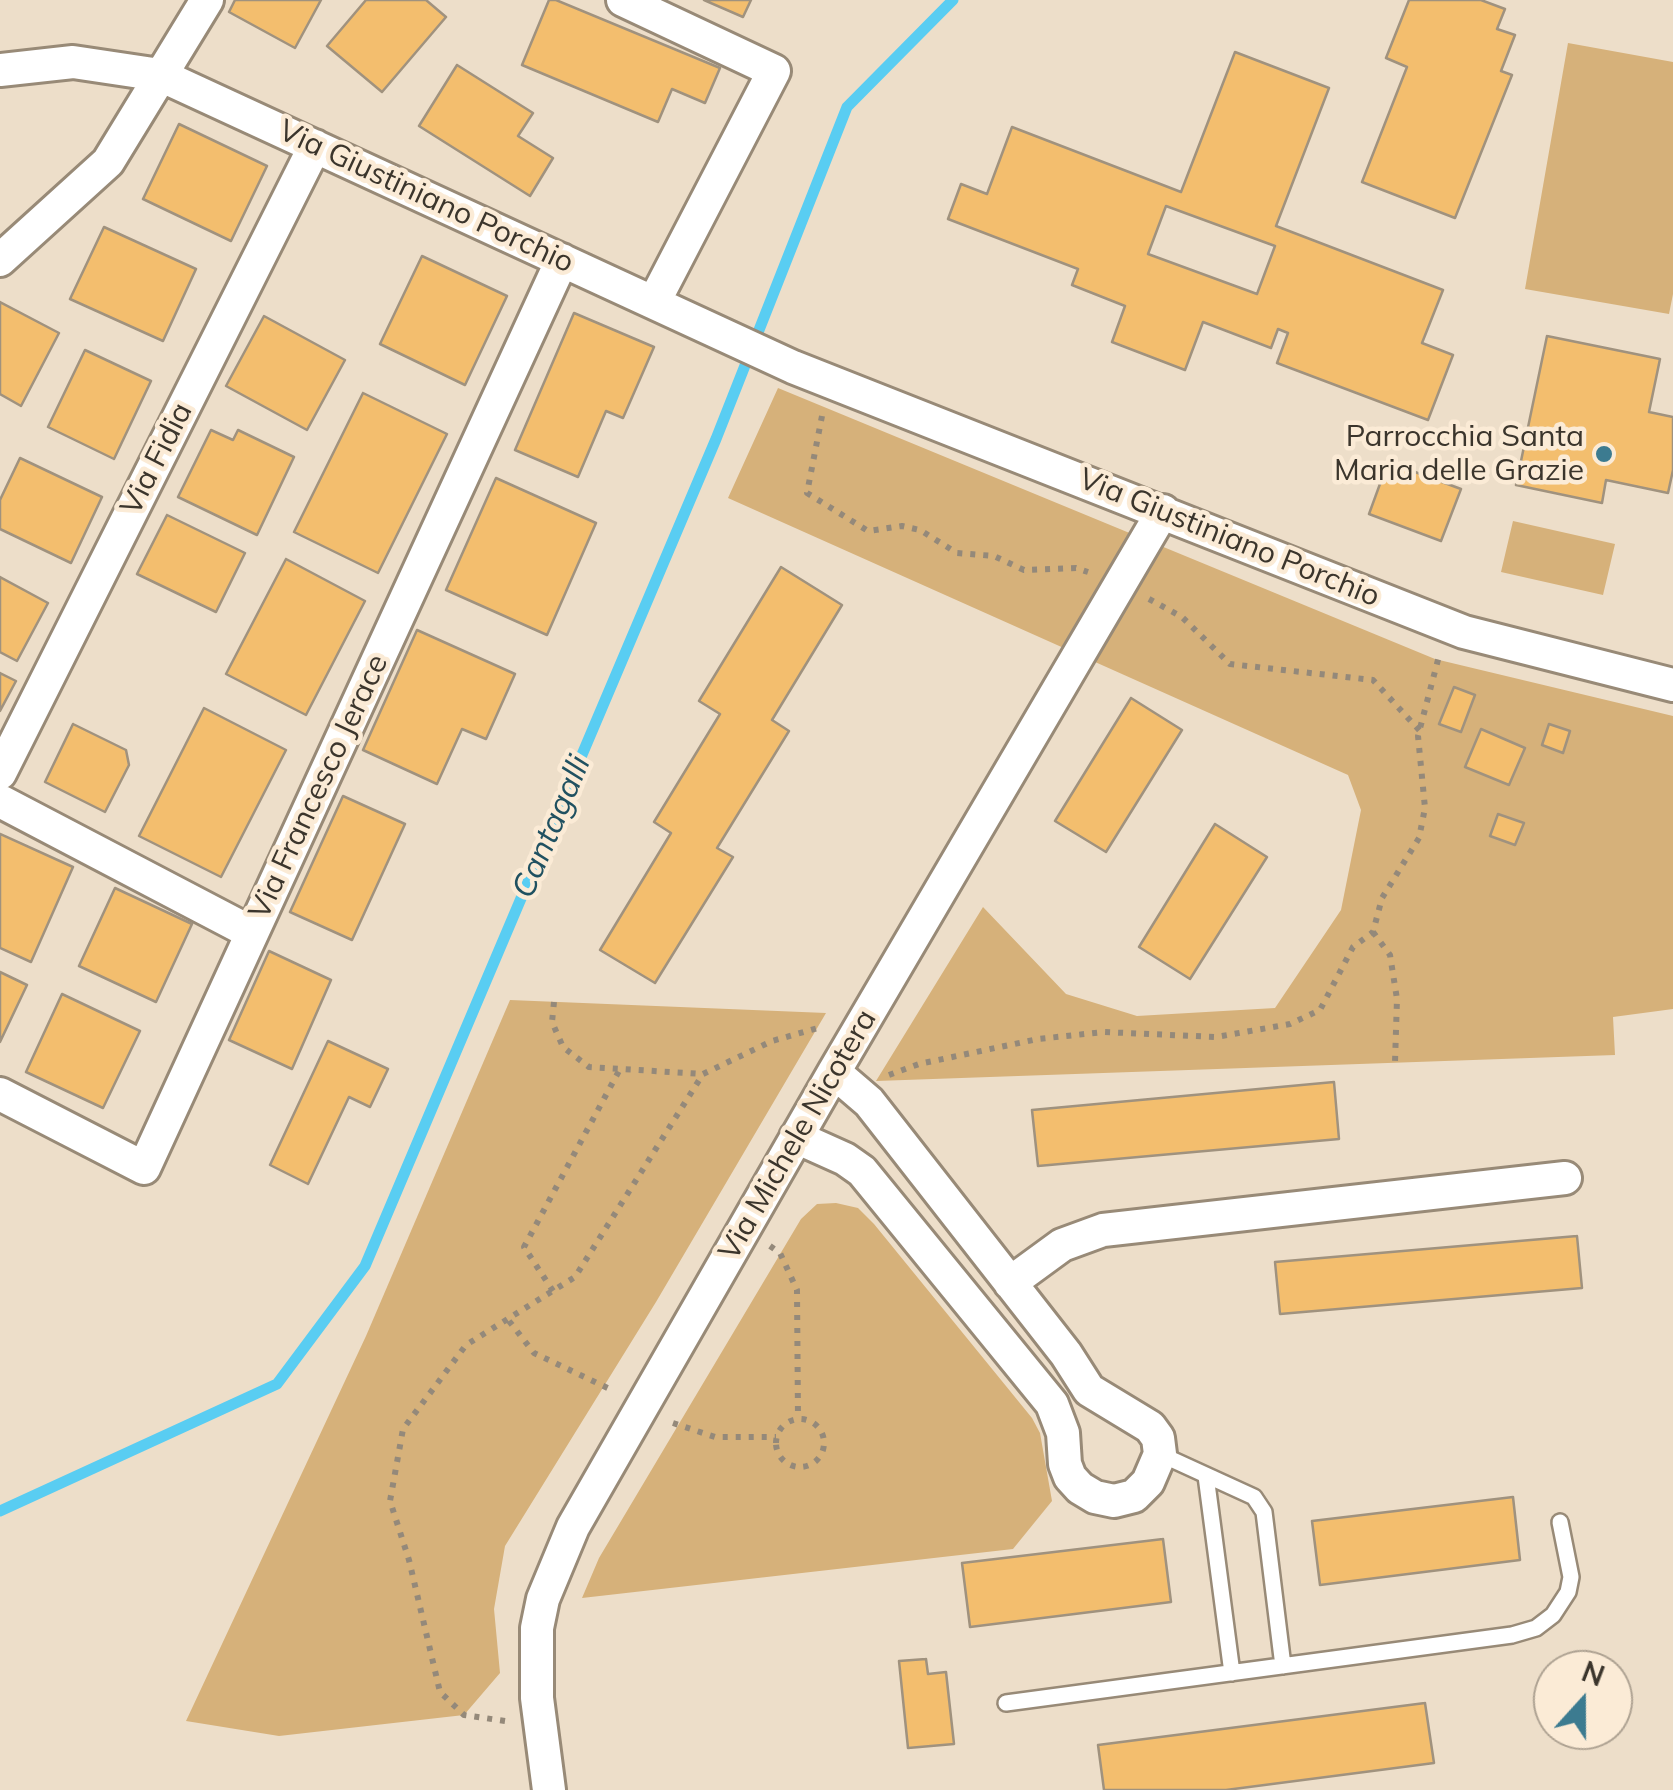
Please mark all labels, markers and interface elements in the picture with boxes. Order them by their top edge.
street label: Via Giustiniano Porchio [273,113,579,281]
street label: Via Fidia [113,397,201,521]
place label: Parrocchia Santa Maria delle Grazie [1334,419,1584,490]
marker: Parrocchia Santa Maria delle Grazie [1593,443,1615,465]
street label: Via Giustiniano Porchio [1073,461,1385,615]
street label: Via Francesco Jerace [242,649,396,925]
water label: Cantagalli [505,750,599,904]
street label: Via Michele Nicotera [712,1003,884,1267]
north arrow [1533,1650,1633,1750]
text: N [1577,1653,1609,1694]

